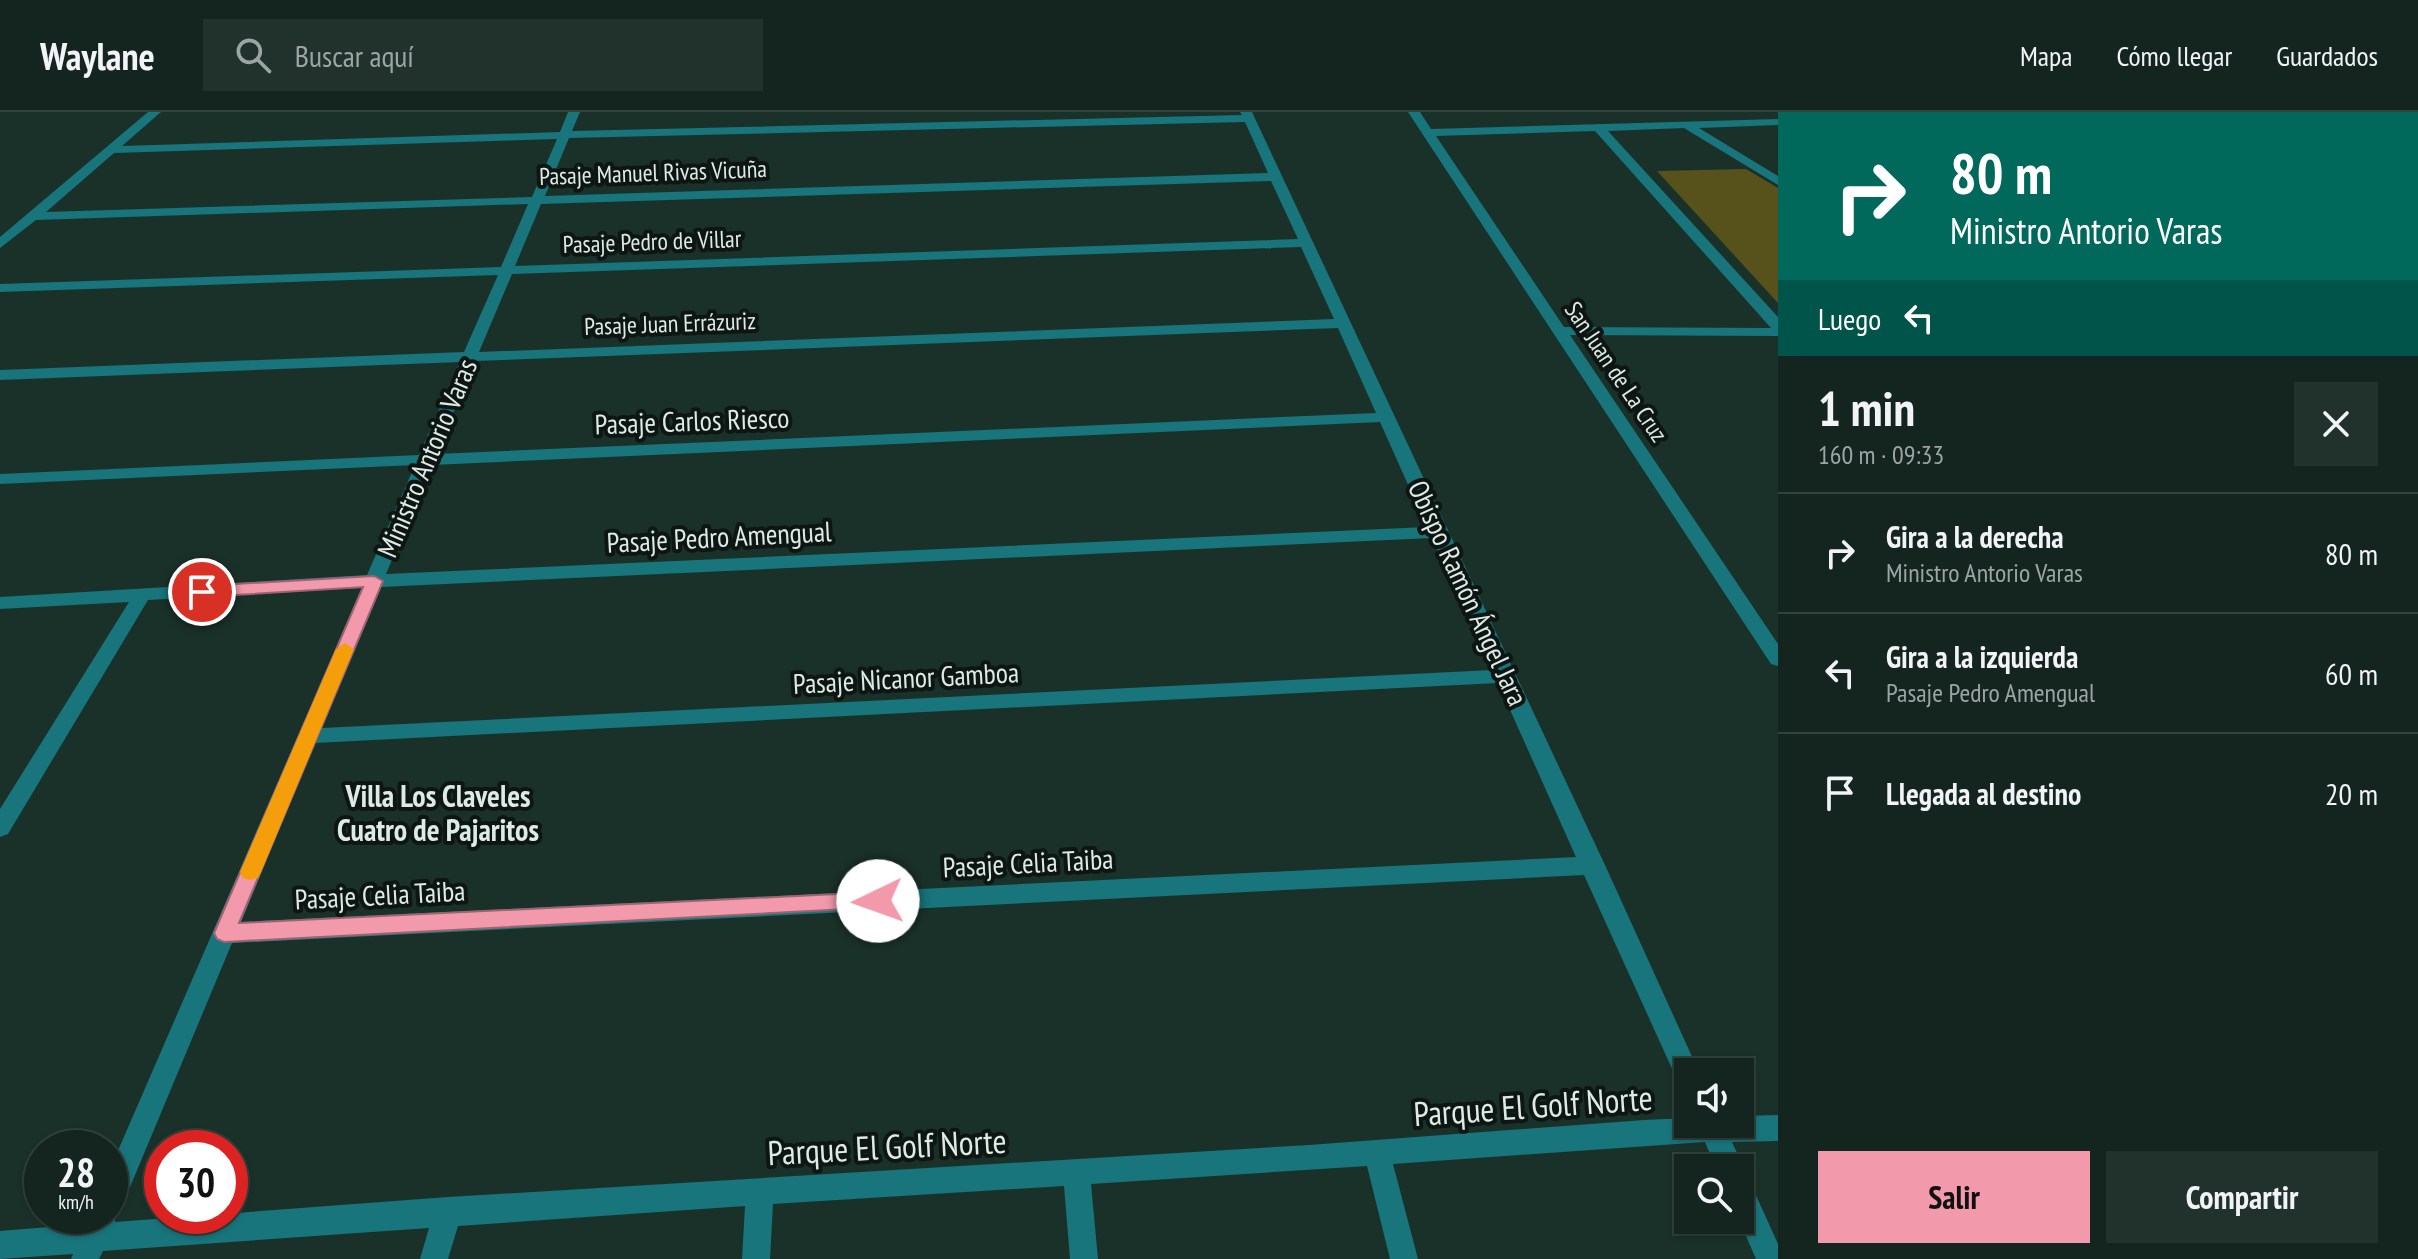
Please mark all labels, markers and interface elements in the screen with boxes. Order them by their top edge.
search box [203,19,763,91]
text: Waylane [40,31,155,80]
icon: search [231,33,275,77]
text: Buscar aquí [295,36,414,75]
text: Mapa [2020,37,2072,74]
text: Cómo llegar [2116,37,2232,74]
text: Guardados [2276,37,2378,74]
text: 80 m [1950,137,2052,209]
icon: right [1818,144,1922,248]
street label: Pasaje Manuel Rivas Vicuña [539,153,767,192]
text: Ministro Antorio Varas [1950,207,2223,254]
street label: Pasaje Pedro de Villar [562,223,742,260]
street label: San Juan de La Cruz [1558,296,1675,448]
icon: left [1897,296,1941,340]
text: Luego [1818,299,1881,338]
street label: Pasaje Juan Errázuriz [584,305,756,342]
street label: Ministro Antorio Varas [368,353,485,563]
text: 1 min [1818,377,1915,439]
button: close [2294,382,2378,466]
street label: Pasaje Carlos Riesco [594,399,790,442]
text: 160 m · 09:33 [1818,438,1944,471]
street label: Obispo Ramón Ángel Jara [1400,474,1537,711]
street label: Pasaje Pedro Amengual [606,512,833,561]
text: Gira a la derecha [1886,517,2064,556]
icon: right [1818,531,1862,575]
text: 80 m [2325,534,2378,573]
text: Ministro Antorio Varas [1886,556,2083,589]
pin [168,558,236,626]
icon: arrive [180,570,224,614]
text: Gira a la izquierda [1886,637,2078,676]
icon: left [1818,651,1862,695]
street label: Pasaje Nicanor Gamboa [792,653,1020,702]
text: 60 m [2325,654,2378,693]
text: Pasaje Pedro Amengual [1886,676,2095,709]
icon: arrive [1818,771,1862,815]
text: Llegada al destino [1886,774,2081,813]
text: 20 m [2325,774,2378,813]
district label: Villa Los Claveles Cuatro de Pajaritos [337,776,539,849]
street label: Pasaje Celia Taiba [942,840,1114,885]
position arrow [836,859,920,943]
street label: Pasaje Celia Taiba [294,872,466,917]
map controls [1674,1058,1754,1234]
button: sound [1674,1058,1754,1138]
street label: Parque El Golf Norte [1412,1075,1654,1135]
street label: Parque El Golf Norte [766,1118,1008,1174]
speed limit sign: 30 [144,1130,248,1234]
text: 28 [57,1146,95,1198]
button: Salir [1818,1151,2090,1243]
button: Compartir [2106,1151,2378,1243]
button: search [1674,1154,1754,1234]
text: km/h [58,1189,94,1215]

